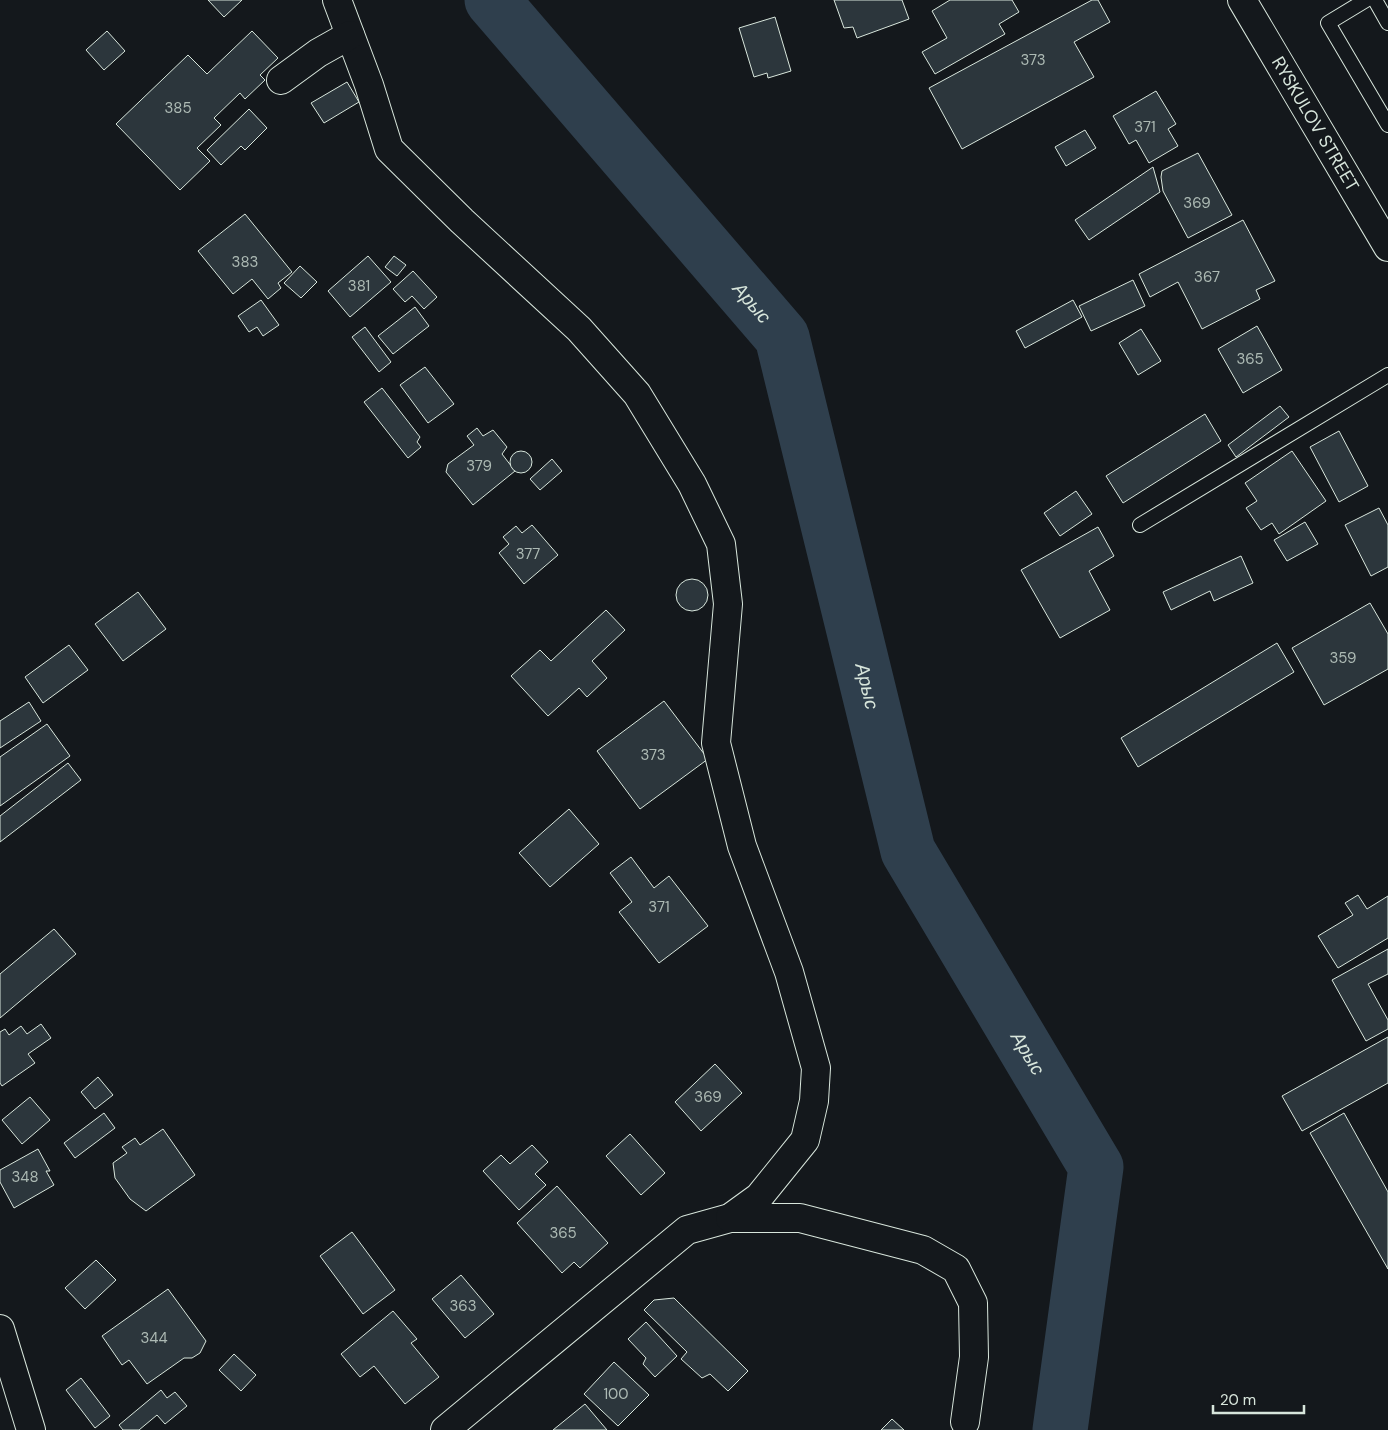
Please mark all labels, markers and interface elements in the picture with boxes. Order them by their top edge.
house number: 373 [1020,50,1046,70]
street label: RYSKULOV STREET [1266,52,1364,196]
house number: 385 [164,98,192,118]
house number: 371 [1134,117,1156,137]
house number: 369 [1183,193,1211,213]
house number: 383 [232,252,258,272]
house number: 367 [1194,267,1220,287]
house number: 381 [348,276,370,296]
water label: Арыс [727,276,777,329]
house number: 365 [1236,349,1264,369]
house number: 379 [466,456,492,476]
house number: 377 [516,544,540,564]
house number: 359 [1329,648,1357,668]
water label: Арыс [850,659,885,712]
house number: 373 [640,745,666,765]
house number: 371 [648,897,670,917]
water label: Арыс [1005,1026,1051,1080]
house number: 369 [694,1087,722,1107]
house number: 348 [11,1167,39,1187]
house number: 365 [549,1223,577,1243]
house number: 363 [449,1296,477,1316]
house number: 344 [140,1328,168,1348]
scale bar [1213,1382,1304,1414]
house number: 100 [603,1384,629,1404]
text: 20 m [1220,1390,1256,1410]

